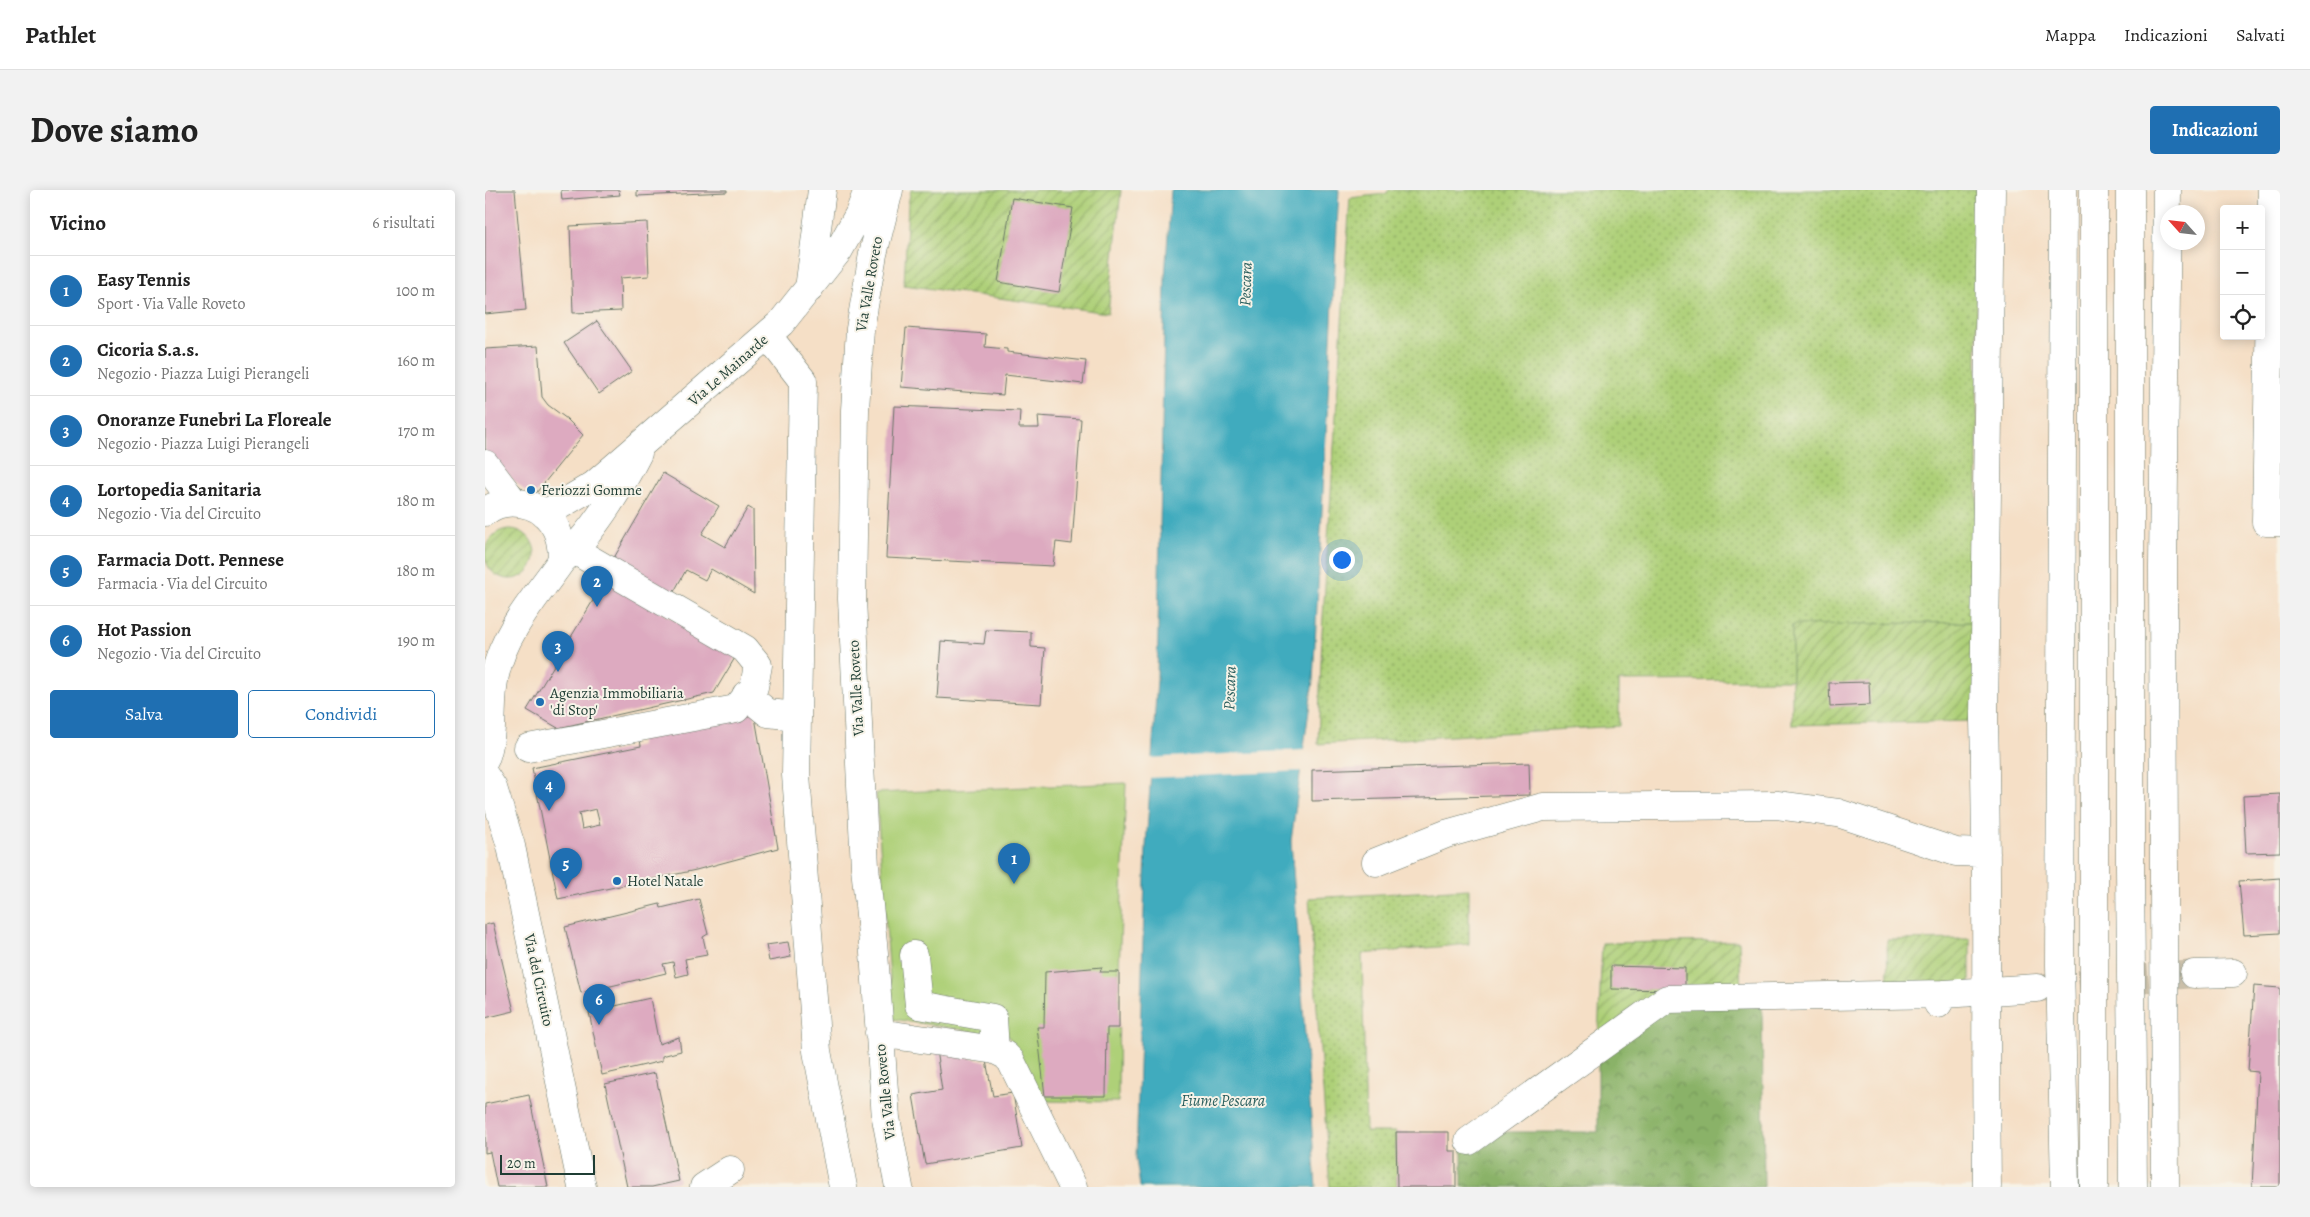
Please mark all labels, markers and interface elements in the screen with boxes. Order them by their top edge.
text: Pathlet [25,19,96,51]
text: Mappa [2045,23,2096,47]
text: Indicazioni [2124,23,2208,47]
text: Salvati [2236,23,2285,47]
text: Dove siamo [30,106,199,154]
button: Indicazioni [2150,106,2280,154]
north arrow [2160,205,2205,250]
map controls [2220,205,2265,340]
button: + [2220,205,2265,250]
text: Vicino [50,209,106,237]
text: 6 risultati [372,212,435,234]
street label: Via Valle Roveto [851,235,887,334]
button: − [2220,250,2265,295]
water label: Pescara [1234,261,1258,307]
text: Easy Tennis [97,267,190,293]
text: 1 [63,280,69,302]
text: 100 m [396,280,435,302]
text: Sport · Via Valle Roveto [97,293,245,315]
button: locate [2220,295,2265,340]
street label: Via Le Mainarde [683,330,772,411]
text: Cicoria S.a.s. [97,337,199,363]
text: 2 [62,350,70,372]
text: 160 m [397,350,435,372]
text: Negozio · Piazza Luigi Pierangeli [97,363,310,385]
text: Onoranze Funebri La Floreale [97,407,332,433]
text: 3 [63,420,69,442]
text: 170 m [398,420,435,442]
text: Negozio · Piazza Luigi Pierangeli [97,433,310,455]
text: Lortopedia Sanitaria [97,477,261,503]
place label: Feriozzi Gomme [541,480,642,500]
marker: Feriozzi Gomme [525,484,537,496]
text: 4 [62,490,70,512]
text: 180 m [397,490,435,512]
text: Negozio · Via del Circuito [97,503,261,525]
text: Farmacia Dott. Pennese [97,547,284,573]
your location [1329,547,1355,573]
text: 5 [63,560,69,582]
text: 180 m [397,560,435,582]
pin: 2 [581,566,613,607]
text: Farmacia · Via del Circuito [97,573,268,595]
text: Hot Passion [97,617,192,643]
text: 6 [62,630,70,652]
text: 190 m [397,630,435,652]
pin: 3 [542,631,574,672]
street label: Via Valle Roveto [843,639,869,738]
text: Negozio · Via del Circuito [97,643,261,665]
water label: Pescara [1218,665,1242,711]
place label: Agenzia Immobiliaria 'di Stop' [549,683,684,720]
button: Salva [50,690,238,738]
button: Condividi [248,690,435,738]
marker: Agenzia Immobiliaria 'di Stop' [534,696,546,708]
pin: 4 [533,770,565,811]
pin: 1 [998,843,1030,884]
pin: 5 [550,848,582,889]
place label: Hotel Natale [627,871,704,891]
marker: Hotel Natale [611,875,623,887]
street label: Via del Circuito [519,931,559,1028]
pin: 6 [583,984,615,1025]
street label: Via Valle Roveto [870,1043,900,1142]
water label: Fiume Pescara [1181,1090,1266,1112]
scale bar [500,1152,595,1175]
text: 20 m [507,1154,536,1173]

